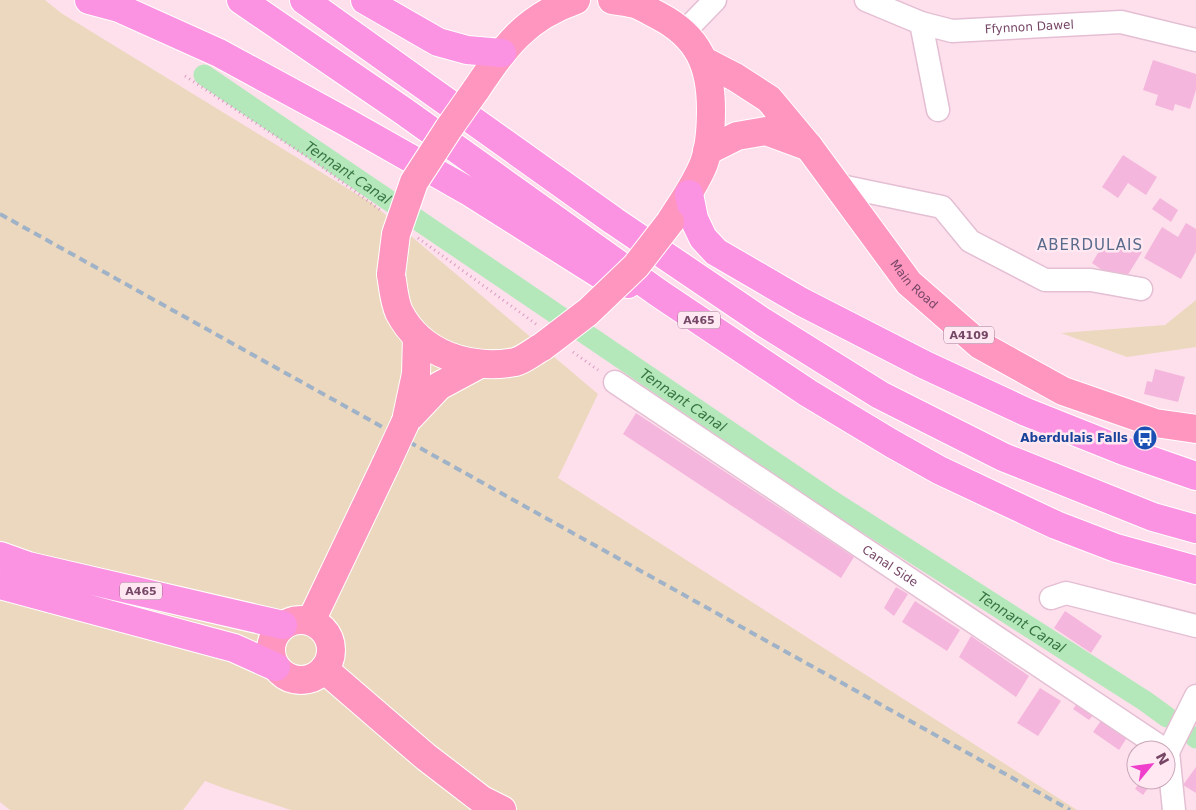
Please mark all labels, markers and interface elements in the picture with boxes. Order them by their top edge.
street label: Ffynnon Dawel [984,18,1074,36]
water label: Tennant Canal [302,138,394,208]
district label: ABERDULAIS [1037,236,1143,254]
street label: Main Road [887,257,940,312]
road number: A465 [678,312,720,328]
road number: A4109 [944,326,994,344]
water label: Tennant Canal [637,365,729,435]
bus stop icon: Aberdulais Falls [1132,425,1158,451]
place label: Aberdulais Falls [1020,431,1128,445]
street label: Canal Side [860,542,921,590]
road number: A465 [120,582,162,600]
water label: Tennant Canal [975,588,1068,656]
north arrow [1126,740,1176,790]
text: N [1153,750,1172,768]

